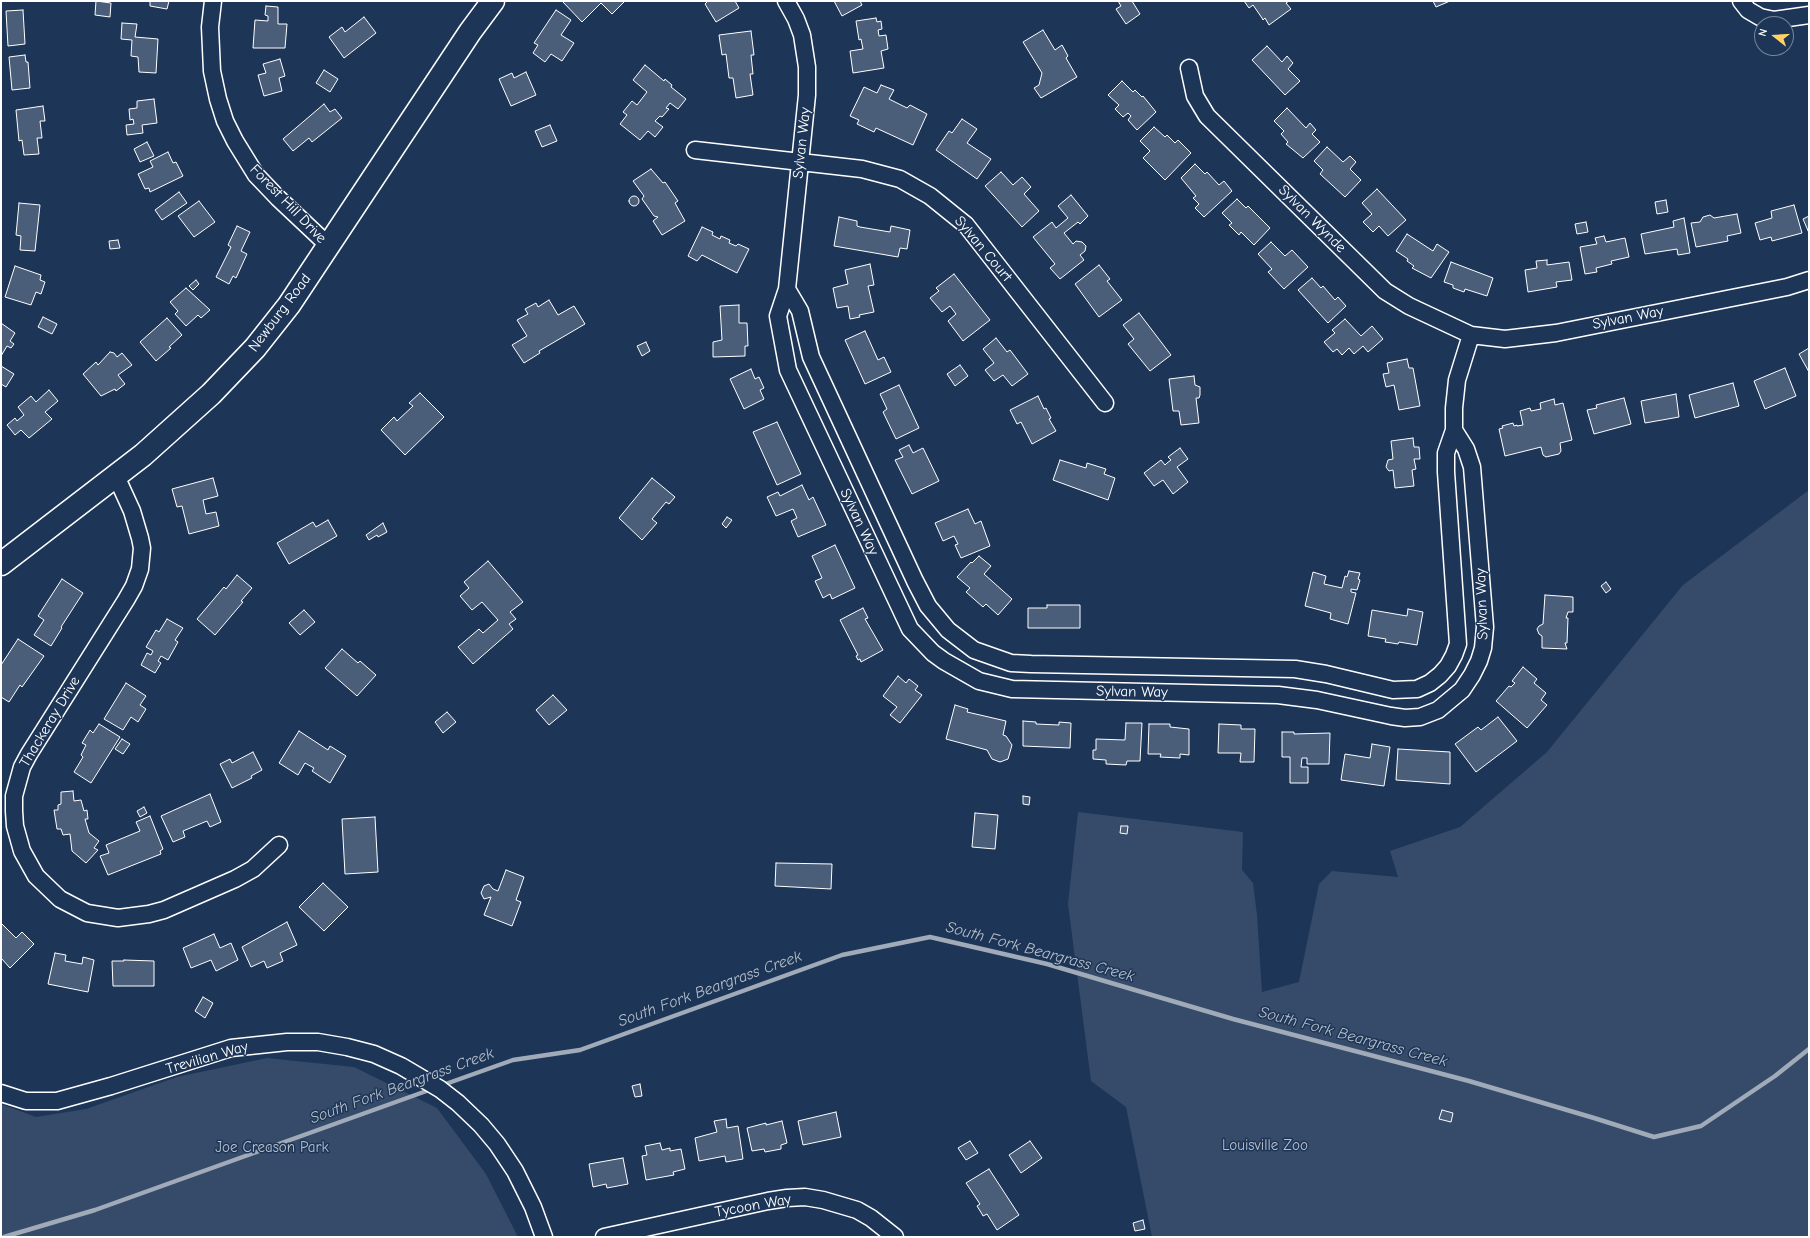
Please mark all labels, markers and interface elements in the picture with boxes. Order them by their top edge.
north arrow [1754,16,1794,56]
text: N [1756,27,1770,38]
street label: Sylvan Way [789,106,815,180]
street label: Forest Hill Drive [246,161,330,247]
street label: Sylvan Wynde [1274,181,1350,257]
street label: Sylvan Court [950,212,1016,286]
street label: Newburg Road [245,270,315,356]
street label: Sylvan Way [1591,302,1665,334]
street label: Sylvan Way [836,486,882,558]
street label: Sylvan Way [1472,568,1492,640]
street label: Thackeray Drive [16,673,84,771]
street label: Sylvan Way [1096,682,1168,702]
water label: South Fork Beargrass Creek [944,918,1136,986]
water label: South Fork Beargrass Creek [615,947,805,1031]
water label: South Fork Beargrass Creek [1257,1003,1449,1071]
street label: Trevilian Way [164,1038,250,1078]
water label: South Fork Beargrass Creek [307,1044,497,1128]
park label: Louisville Zoo [1222,1137,1308,1155]
park label: Joe Creason Park [215,1139,329,1157]
street label: Tycoon Way [713,1190,793,1222]

